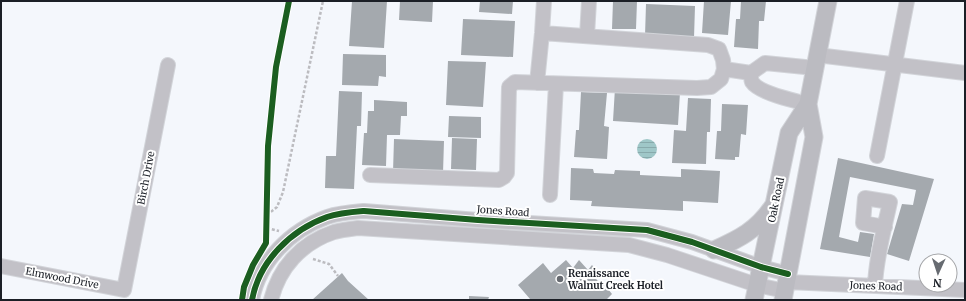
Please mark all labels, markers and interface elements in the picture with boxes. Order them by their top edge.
street label: Birch Drive [134,150,158,206]
street label: Oak Road [765,176,787,224]
street label: Jones Road [475,203,530,219]
north arrow [918,253,958,293]
street label: Elmwood Drive [24,265,100,291]
place label: Renaissance Walnut Creek Hotel [567,267,664,292]
marker: Renaissance Walnut Creek Hotel [555,274,565,284]
text: N [932,276,942,290]
street label: Jones Road [848,279,903,293]

